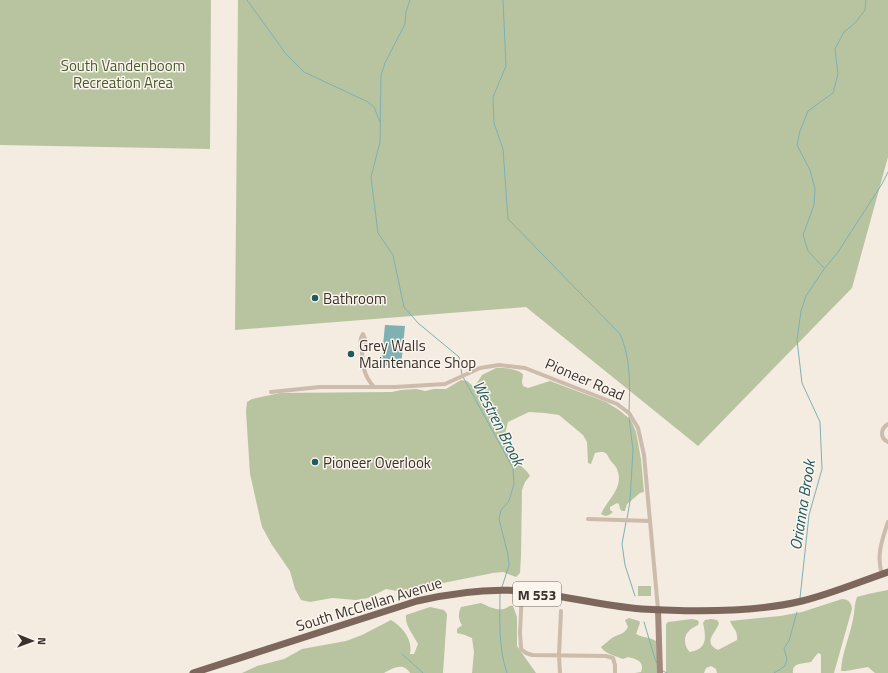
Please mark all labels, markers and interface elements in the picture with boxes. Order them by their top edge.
park label: South Vandenboom Recreation Area [61,54,185,94]
place label: Bathroom [323,287,387,310]
marker: Bathroom [310,293,320,303]
place label: Grey Walls Maintenance Shop [359,334,476,374]
marker: Grey Walls Maintenance Shop [346,349,356,359]
street label: Pioneer Road [542,352,628,406]
water label: Westren Brook [467,376,532,472]
place label: Pioneer Overlook [323,451,431,474]
water label: Orianna Brook [783,456,821,552]
marker: Pioneer Overlook [310,457,320,467]
street label: South McClellan Avenue [293,571,445,637]
road number: M 553 [513,582,561,606]
north arrow [12,621,52,661]
text: N [34,637,50,645]

